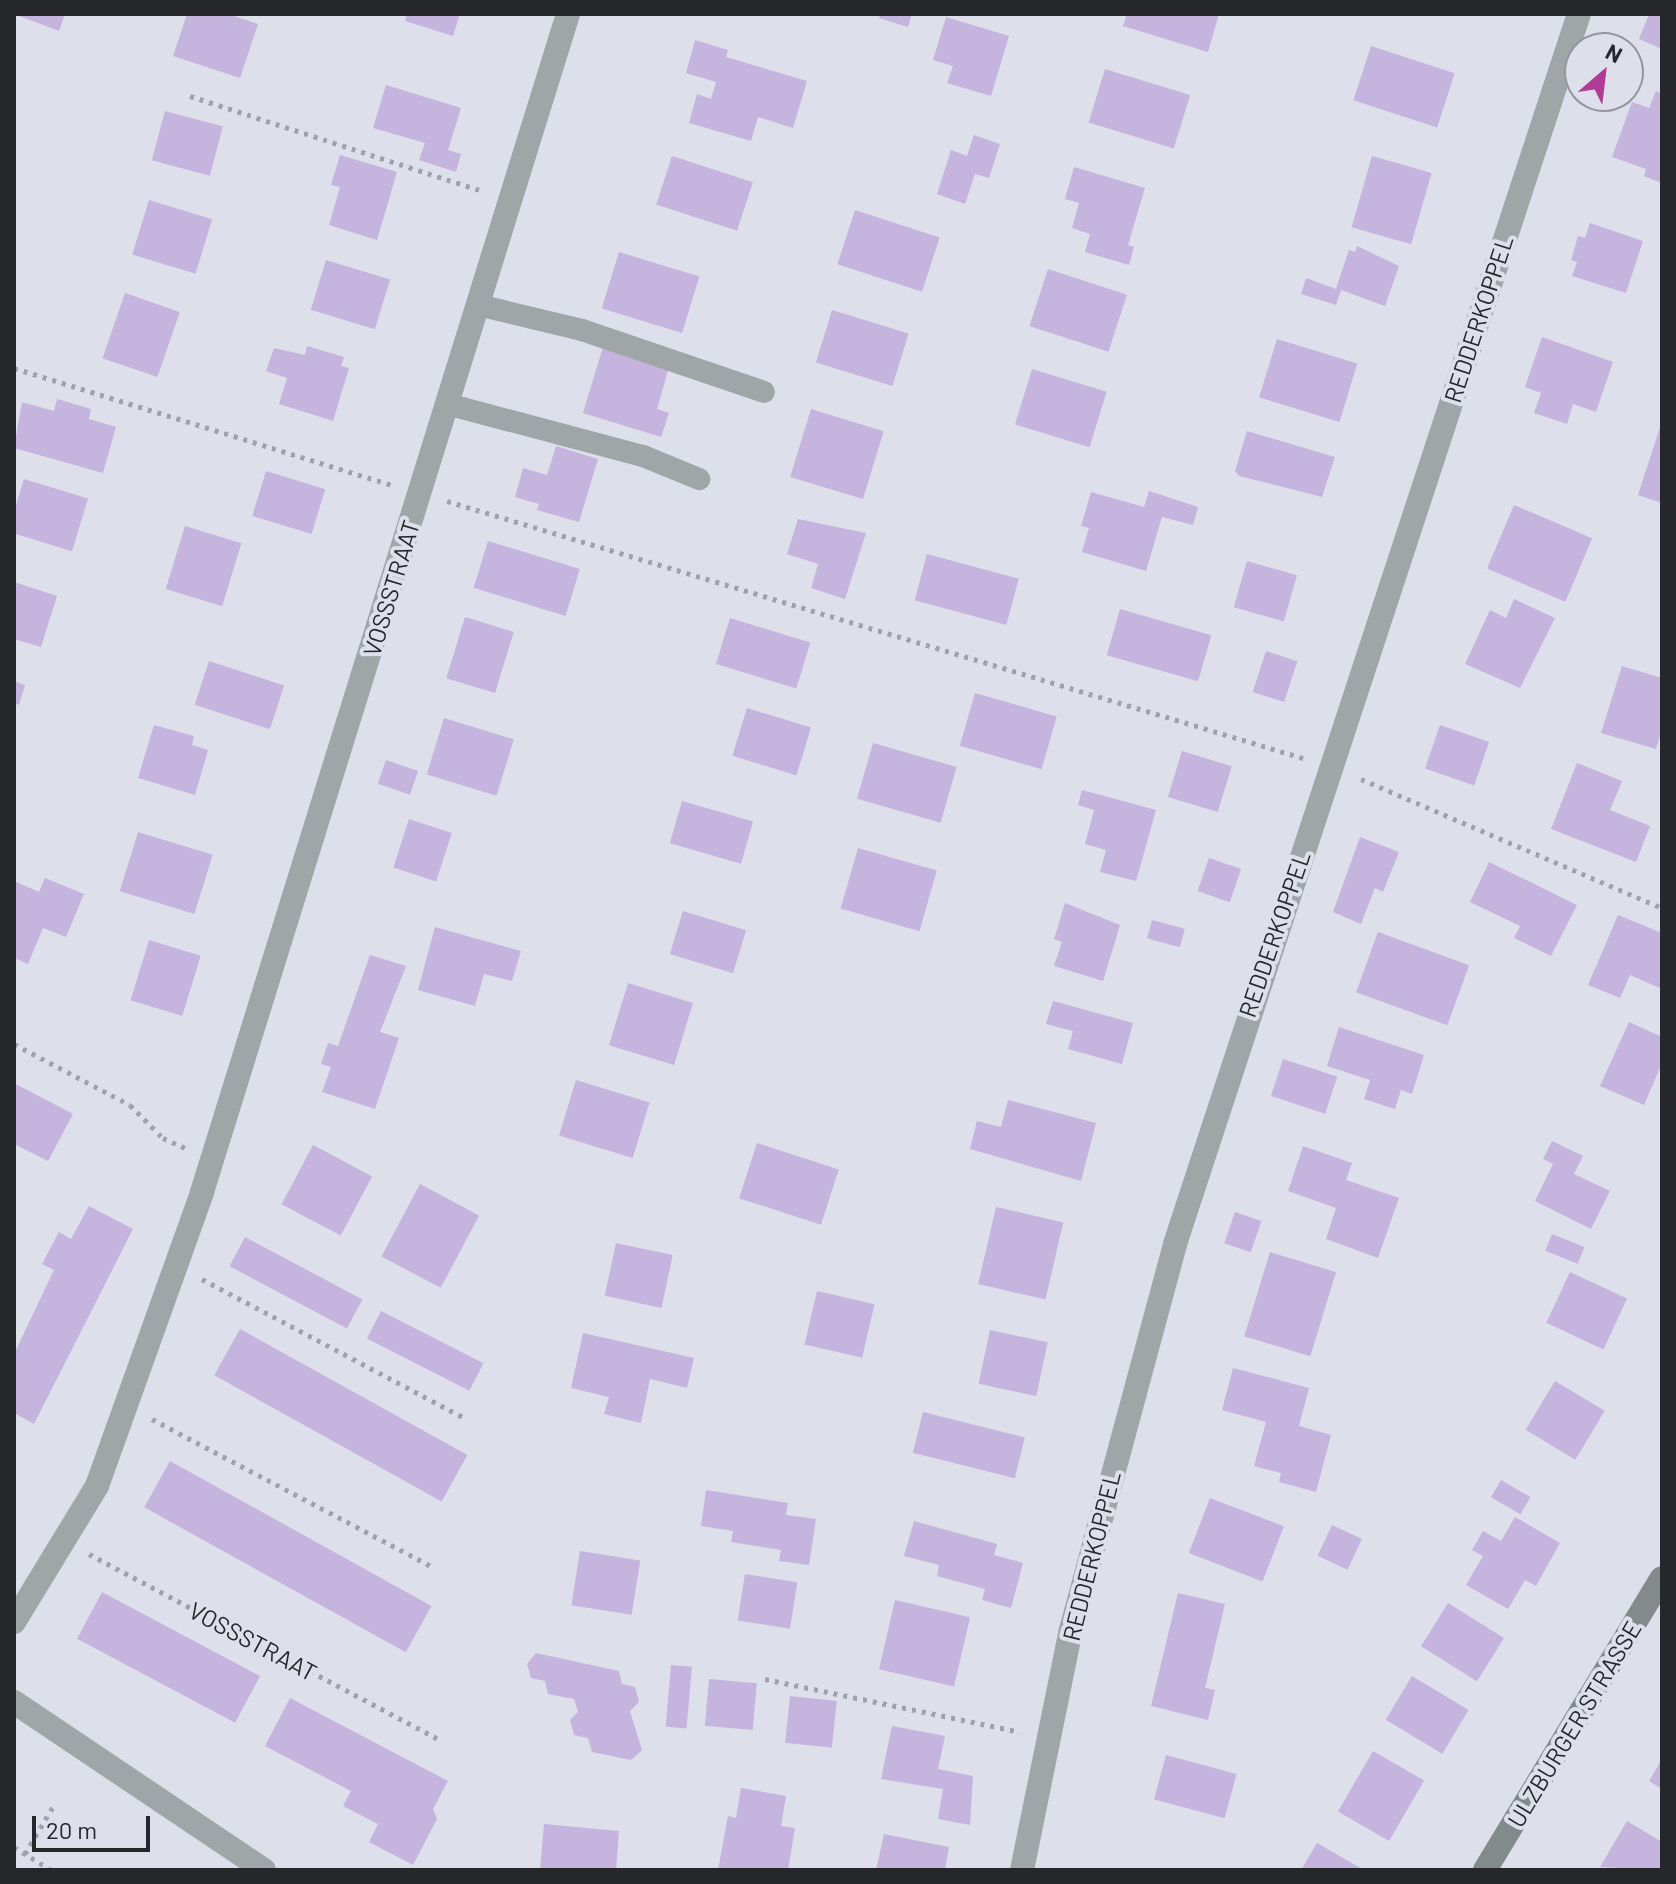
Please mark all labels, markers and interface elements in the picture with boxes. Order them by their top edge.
north arrow [1564,32,1644,112]
text: N [1602,38,1627,67]
street label: REDDERKOPPEL [1437,232,1519,406]
street label: VOSSSTRAAT [357,517,425,659]
street label: REDDERKOPPEL [1232,847,1316,1021]
street label: REDDERKOPPEL [1056,1468,1126,1644]
street label: VOSSSTRAAT [184,1595,322,1687]
street label: ULZBURGER STRASSE [1501,1616,1647,1832]
scale bar [36,1800,154,1850]
text: 20 m [46,1815,97,1844]

